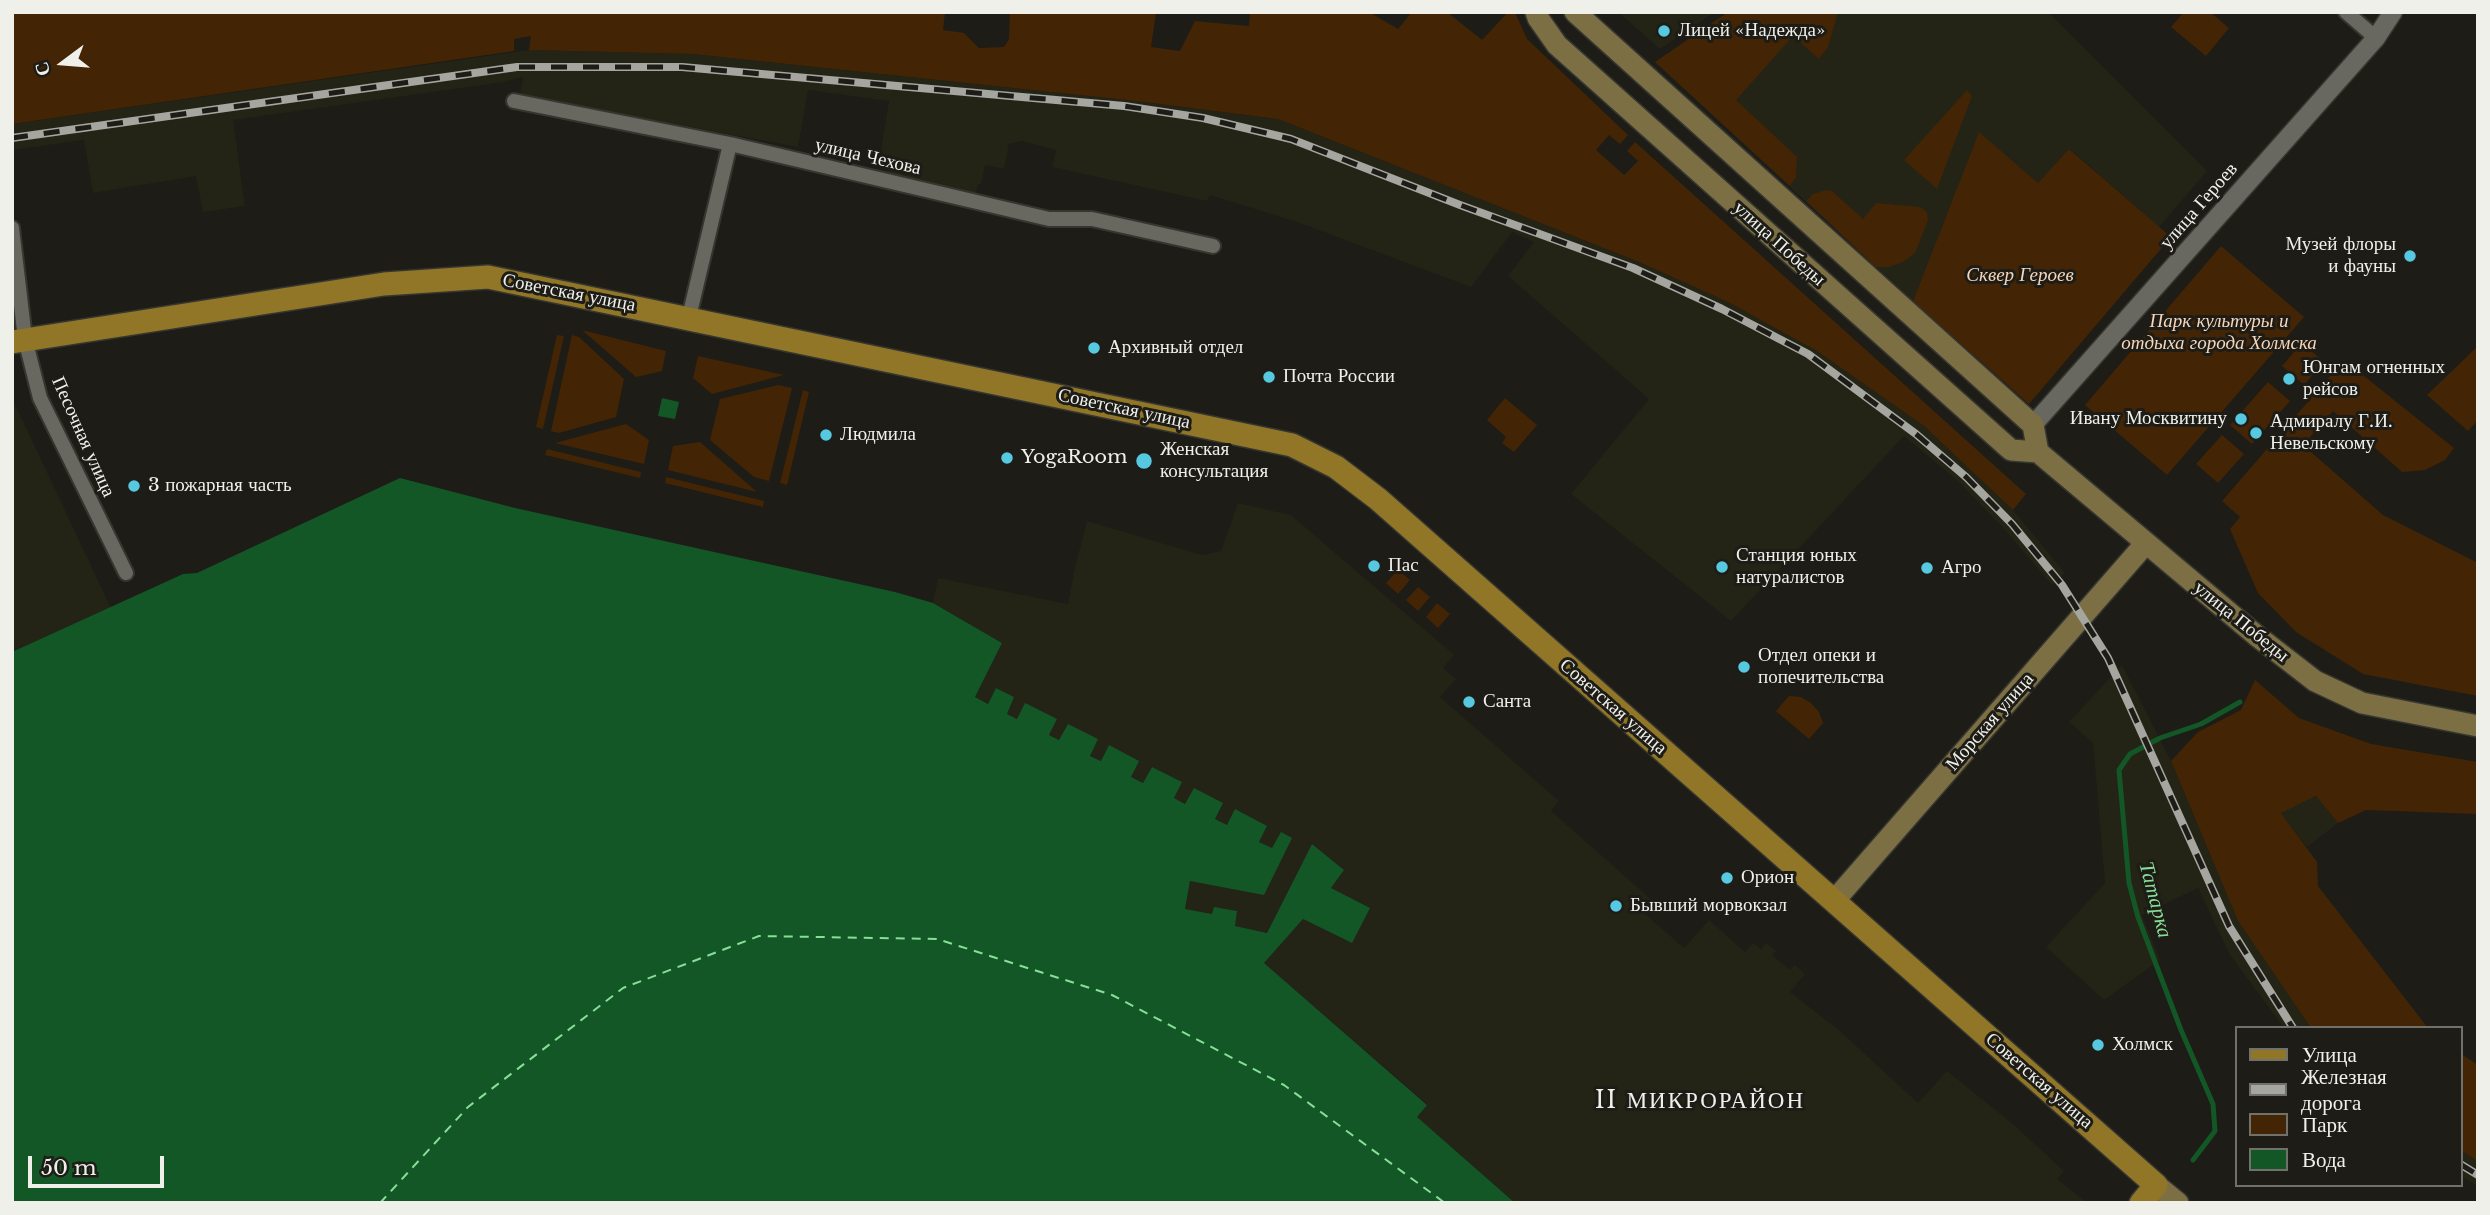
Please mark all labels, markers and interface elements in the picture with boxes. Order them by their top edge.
place label: Лицей «Надежда» [1678,20,1825,42]
marker: Лицей «Надежда» [1656,23,1672,39]
north arrow [28,28,98,98]
text: С [29,59,55,79]
street label: улица Чехова [813,134,923,180]
street label: улица Героев [2155,158,2243,254]
street label: улица Победы [1728,197,1830,291]
place label: Музей флоры и фауны [2285,234,2396,278]
marker: Музей флоры и фауны [2402,248,2418,264]
park label: Сквер Героев [1966,265,2074,287]
street label: Советская улица [501,269,637,317]
park label: Парк культуры и отдыха города Холмска [2121,311,2317,355]
place label: Архивный отдел [1108,337,1243,359]
marker: Архивный отдел [1086,340,1102,356]
place label: Юнгам огненных рейсов [2303,357,2445,401]
place label: Почта России [1283,366,1395,388]
marker: Почта России [1261,369,1277,385]
marker: Юнгам огненных рейсов [2281,371,2297,387]
street label: Песочная улица [46,373,120,501]
street label: Советская улица [1056,384,1192,434]
place label: Ивану Москвитину [2070,408,2227,430]
marker: Ивану Москвитину [2233,411,2249,427]
place label: Адмиралу Г.И. Невельскому [2270,411,2393,455]
place label: Людмила [840,424,916,446]
marker: Адмиралу Г.И. Невельскому [2248,425,2264,441]
marker: Людмила [818,427,834,443]
place label: Женская консультация [1160,439,1268,483]
place label: YogaRoom [1021,447,1127,469]
marker: YogaRoom [999,450,1015,466]
marker: Женская консультация [1134,451,1154,471]
place label: 3 пожарная часть [148,475,292,497]
marker: 3 пожарная часть [126,478,142,494]
place label: Станция юных натуралистов [1736,545,1857,589]
place label: Пас [1388,555,1419,577]
place label: Агро [1941,557,1982,579]
marker: Пас [1366,558,1382,574]
marker: Станция юных натуралистов [1714,559,1730,575]
marker: Агро [1919,560,1935,576]
street label: улица Победы [2189,577,2293,667]
place label: Отдел опеки и попечительства [1758,645,1884,689]
street label: Советская улица [1555,654,1671,760]
marker: Отдел опеки и попечительства [1736,659,1752,675]
street label: Морская улица [1941,668,2039,776]
place label: Санта [1483,691,1531,713]
marker: Санта [1461,694,1477,710]
water label: Татарка [2133,859,2177,941]
place label: Орион [1741,867,1794,889]
marker: Орион [1719,870,1735,886]
place label: Бывший морвокзал [1630,895,1787,917]
marker: Бывший морвокзал [1608,898,1624,914]
legend [2234,1026,2462,1187]
street label: Советская улица [1981,1028,2097,1134]
place label: Холмск [2112,1034,2173,1056]
marker: Холмск [2090,1037,2106,1053]
text: Улица [2302,1042,2357,1068]
text: Железная дорога [2301,1064,2387,1116]
district label: II МИКРОРАЙОН [1597,1088,1803,1116]
text: Парк [2302,1112,2347,1138]
scale bar [32,1142,168,1186]
text: Вода [2302,1147,2346,1173]
text: 50 m [41,1155,96,1181]

